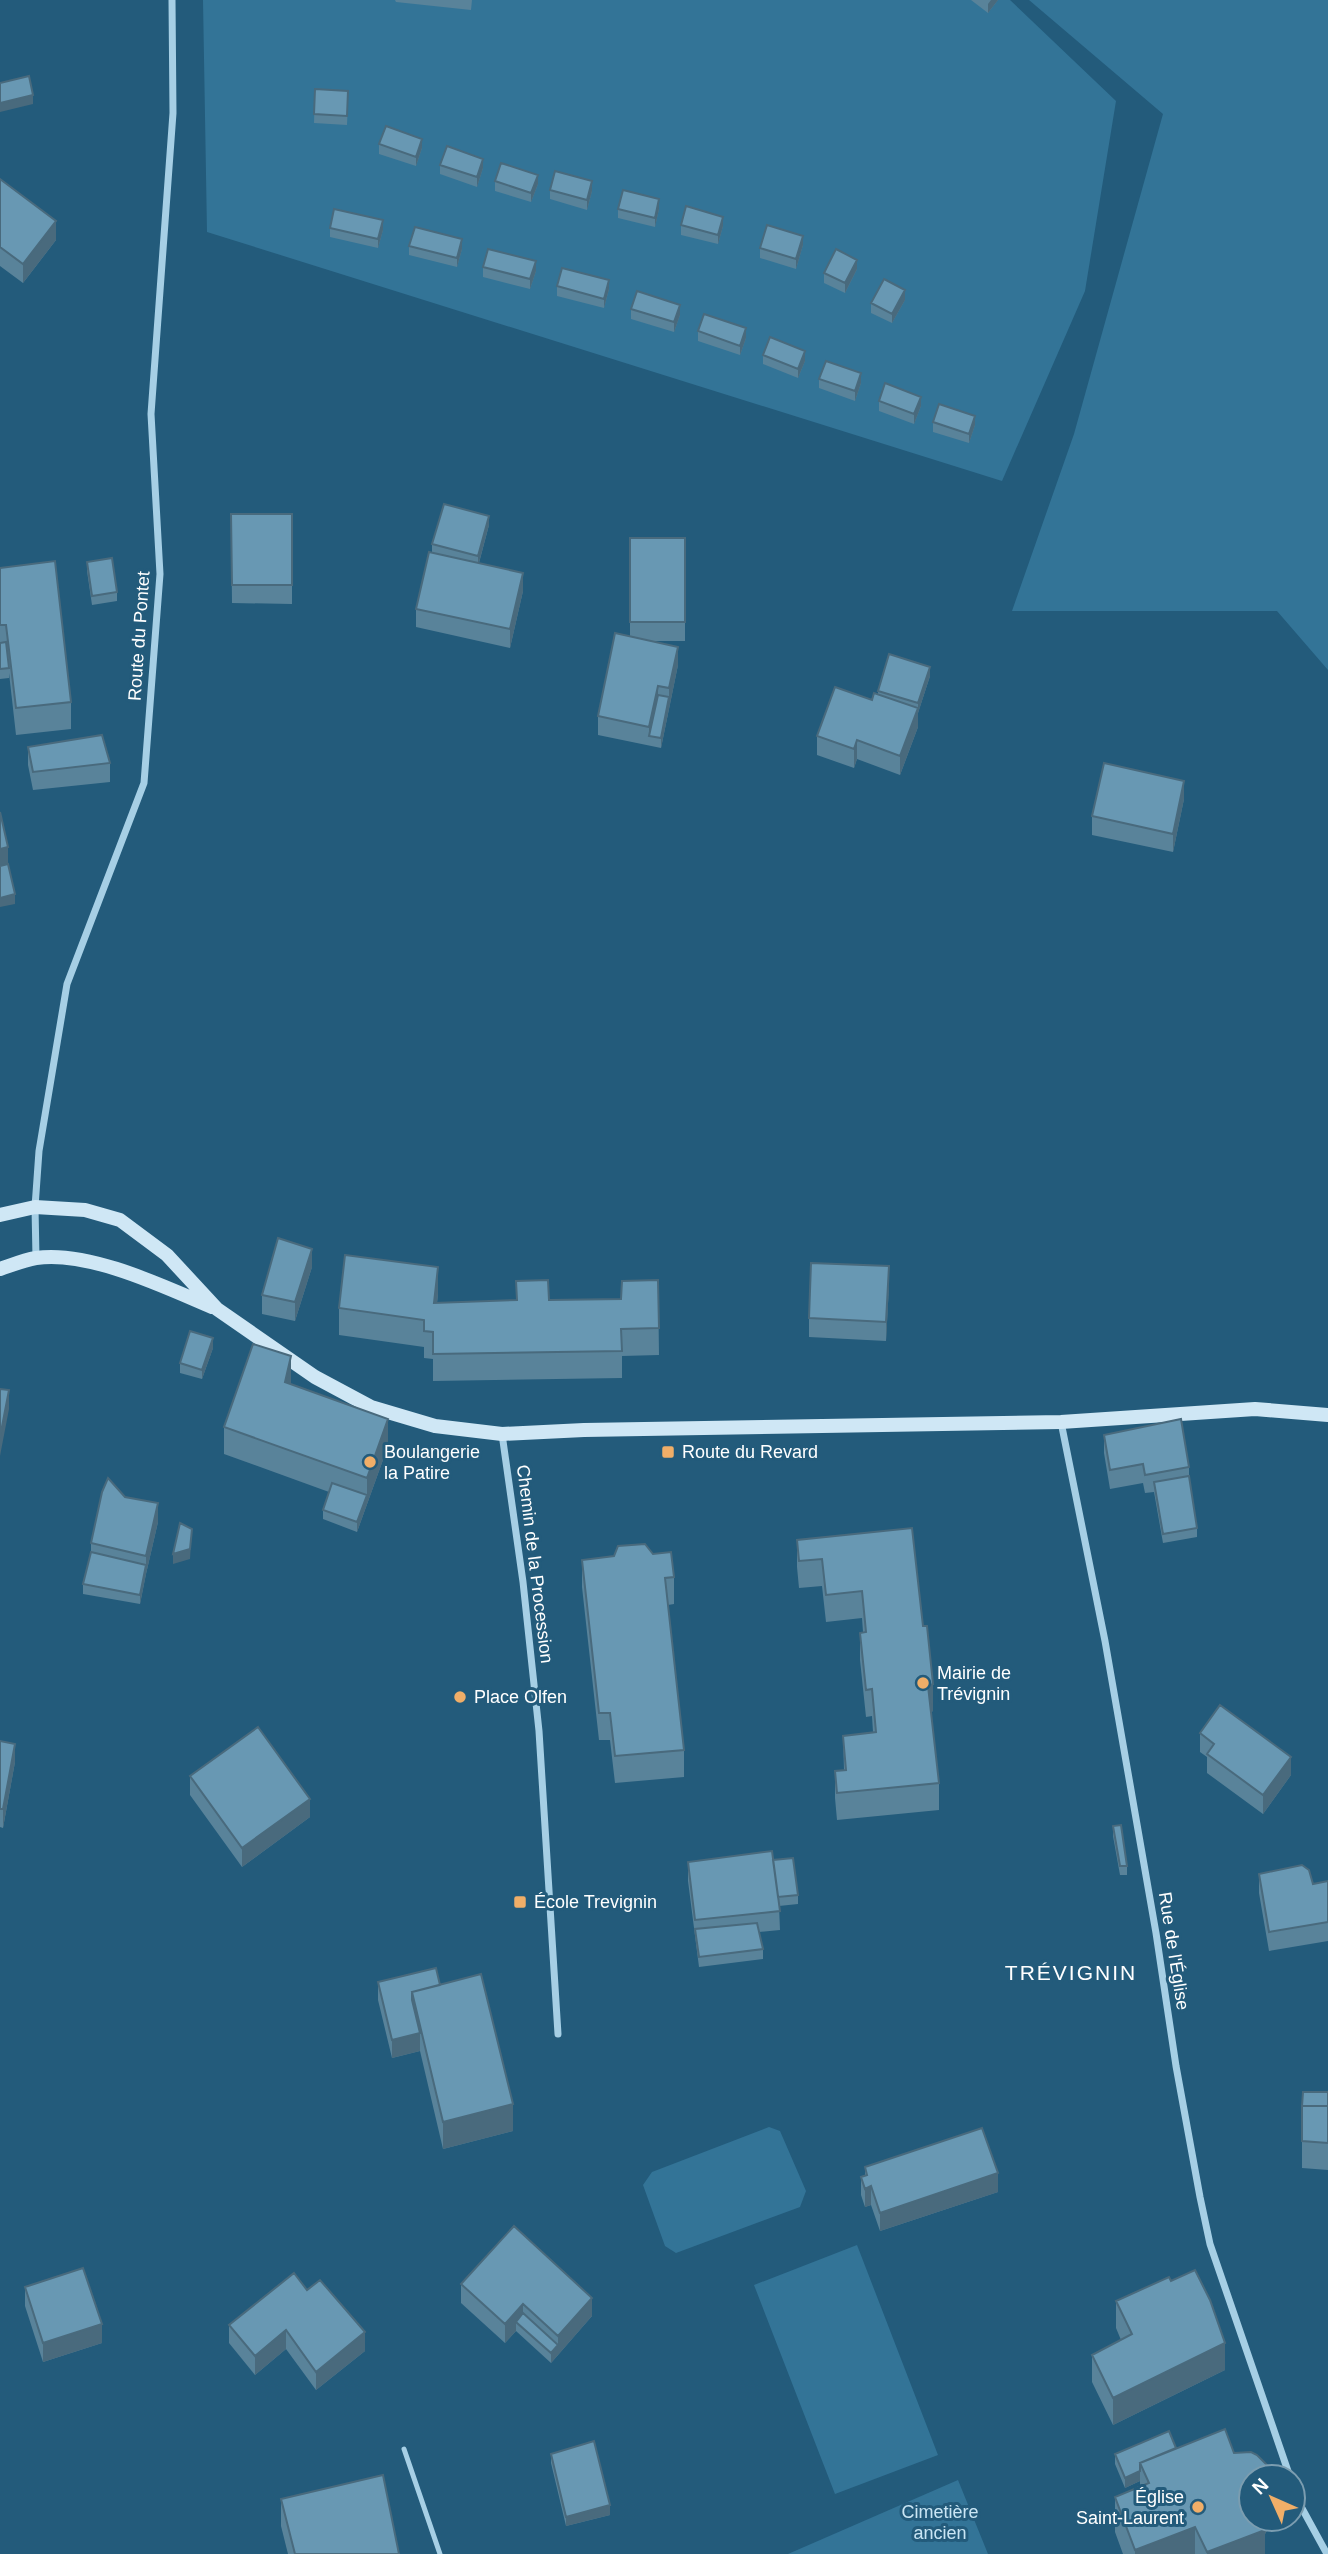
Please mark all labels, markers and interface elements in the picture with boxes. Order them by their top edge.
street label: Route du Pontet [124,570,154,702]
place label: Boulangerie la Patire [384,1442,480,1483]
place label: Route du Revard [682,1442,818,1462]
marker: Route du Revard [660,1444,676,1460]
marker: Boulangerie la Patire [362,1454,378,1470]
street label: Chemin de la Procession [513,1463,557,1665]
place label: Mairie de Trévignin [937,1663,1011,1704]
marker: Mairie de Trévignin [915,1675,931,1691]
place label: Place Olfen [474,1687,567,1707]
marker: Place Olfen [452,1689,468,1705]
street label: Rue de l'Église [1155,1890,1193,2012]
place label: École Trevignin [534,1892,657,1912]
marker: École Trevignin [512,1894,528,1910]
district label: TRÉVIGNIN [1005,1961,1137,1984]
north arrow [1237,2463,1307,2533]
text: N [1248,2474,1273,2499]
place label: Église Saint-Laurent [1076,2487,1184,2528]
marker: Église Saint-Laurent [1190,2499,1206,2515]
park label: Cimetière ancien [901,2502,979,2543]

